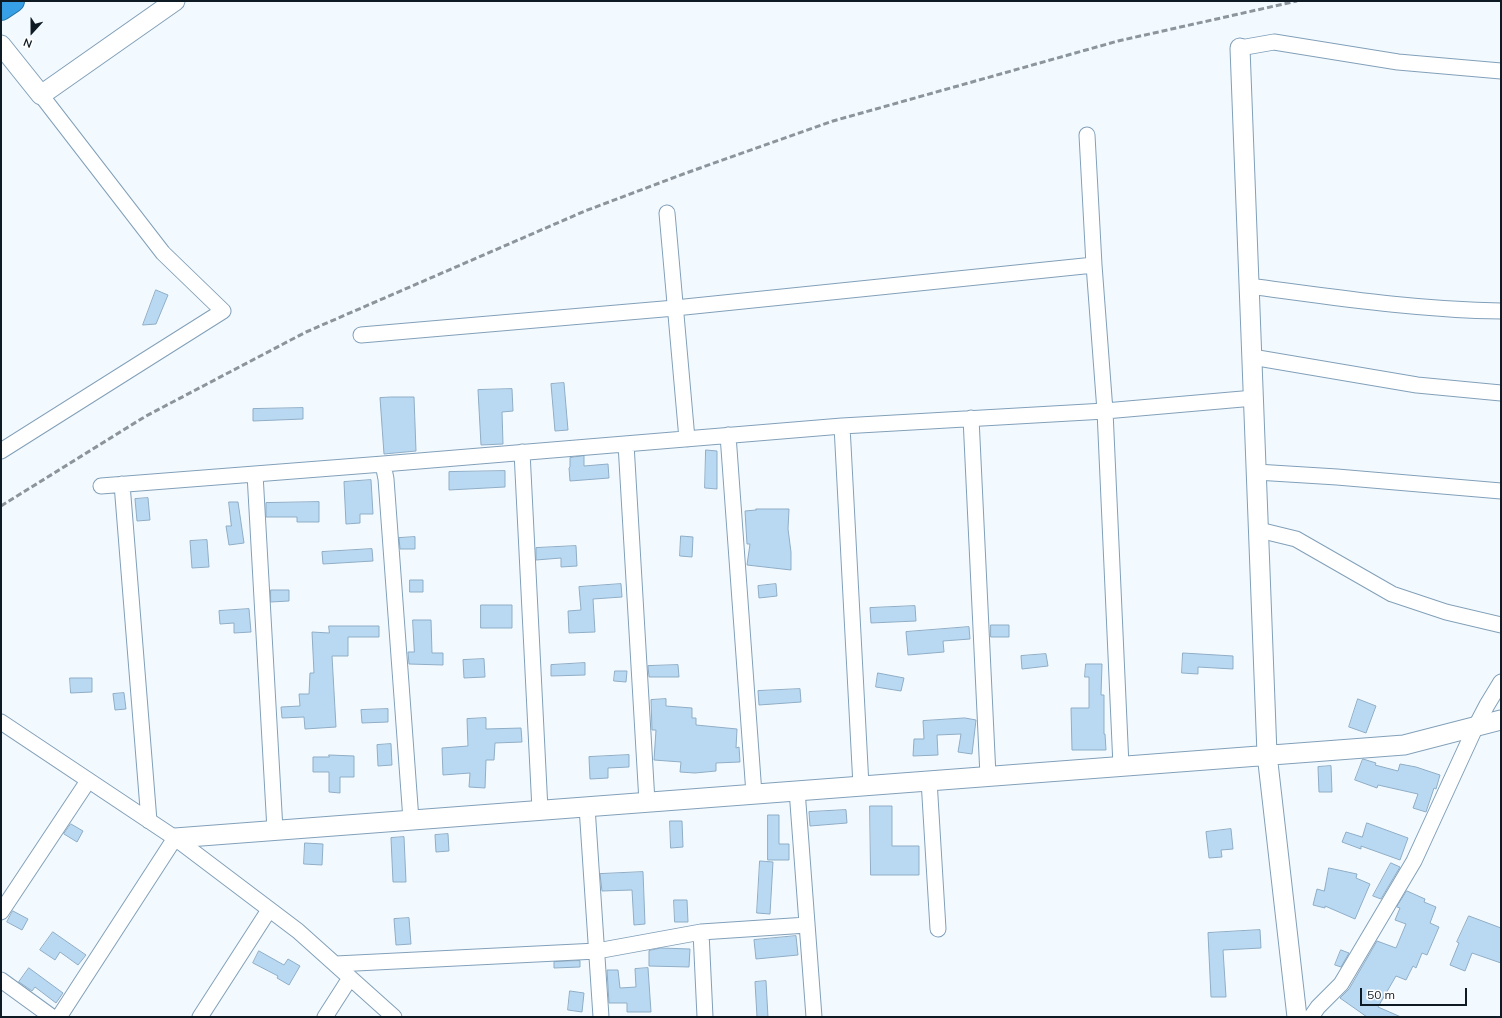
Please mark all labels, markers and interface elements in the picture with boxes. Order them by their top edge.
north arrow [12,12,52,52]
text: N [21,35,34,51]
scale bar [1362,980,1469,1006]
text: 50 m [1367,987,1395,1002]

